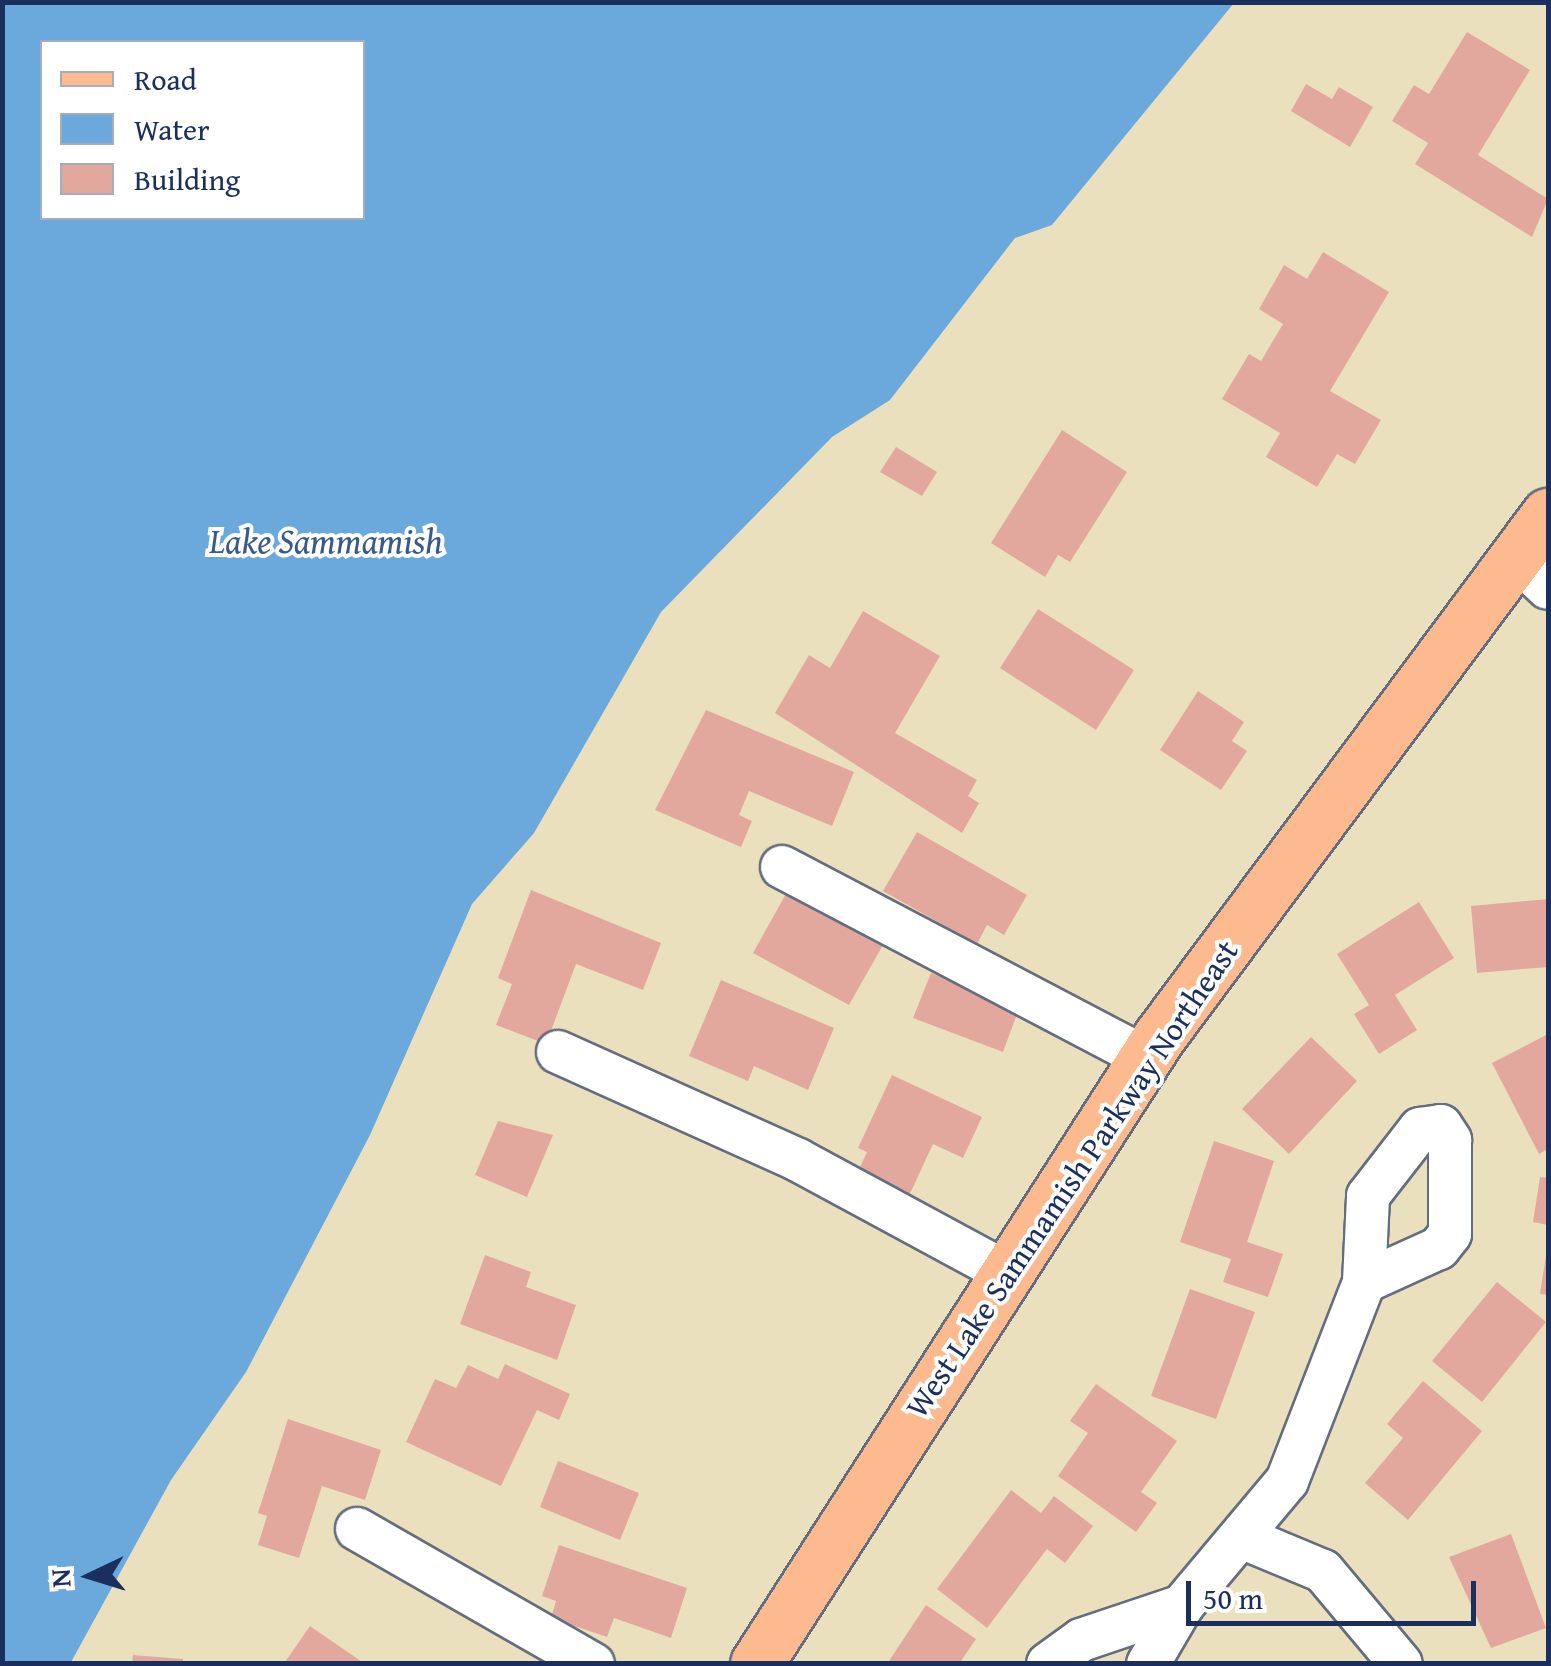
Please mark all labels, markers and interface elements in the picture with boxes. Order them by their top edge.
legend [40,40,365,220]
text: Road [134,57,197,101]
text: Water [134,107,210,151]
text: Building [134,157,240,201]
water label: Lake Sammamish [209,520,443,562]
street label: West Lake Sammamish Parkway Northeast [897,933,1247,1425]
north arrow [40,1526,140,1626]
scale bar [1191,1561,1481,1623]
text: N [38,1567,81,1589]
text: 50 m [1203,1576,1263,1620]

